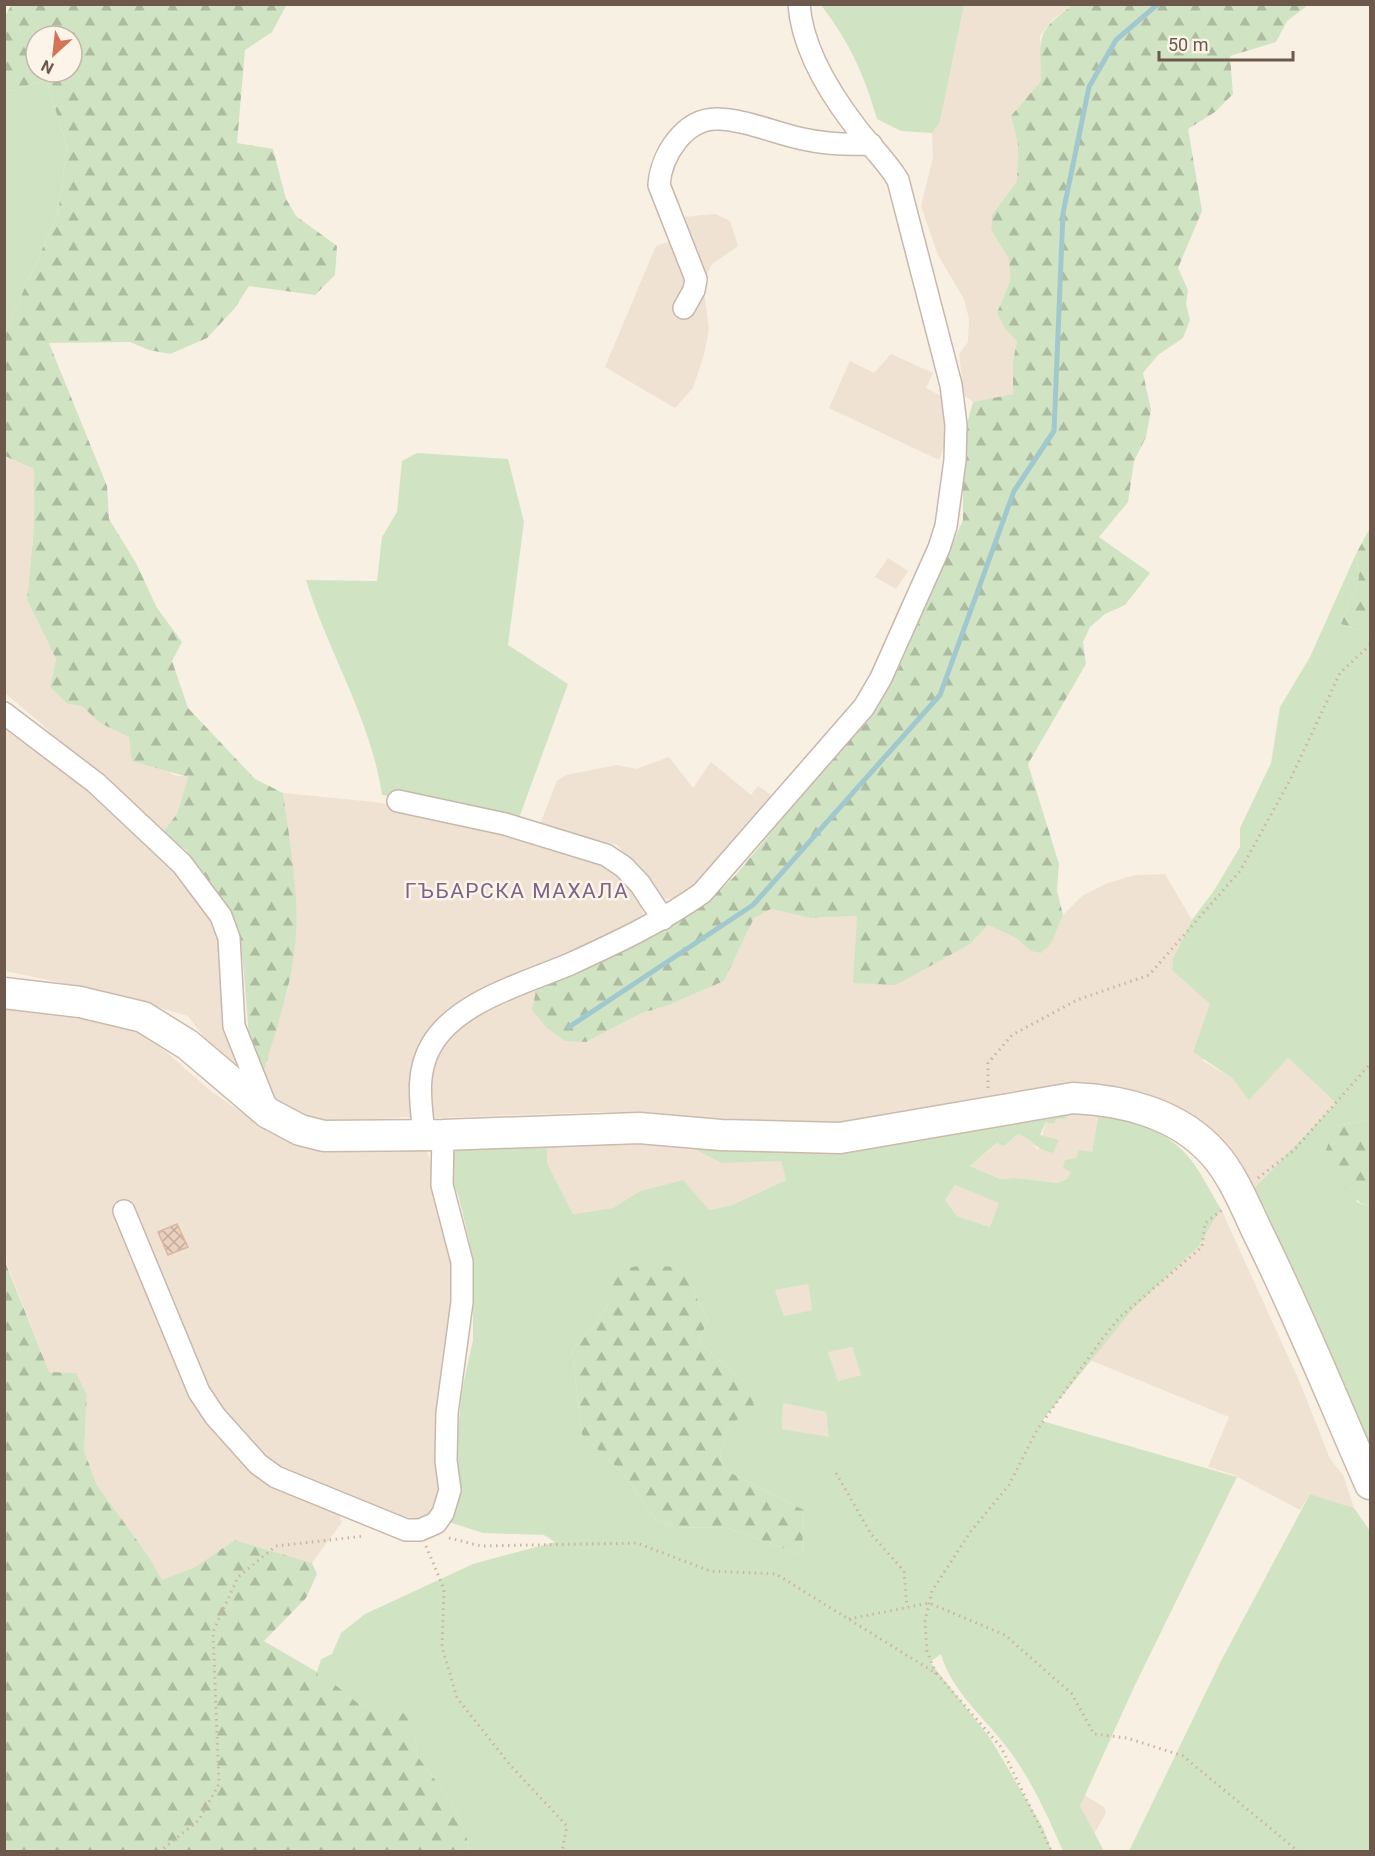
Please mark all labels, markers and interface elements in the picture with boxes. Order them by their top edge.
north arrow [24,24,84,84]
scale bar [1159,24,1292,62]
text: 50 m [1168,34,1208,55]
text: N [38,56,57,78]
district label: ГЪБАРСКА МАХАЛА [405,879,629,903]

